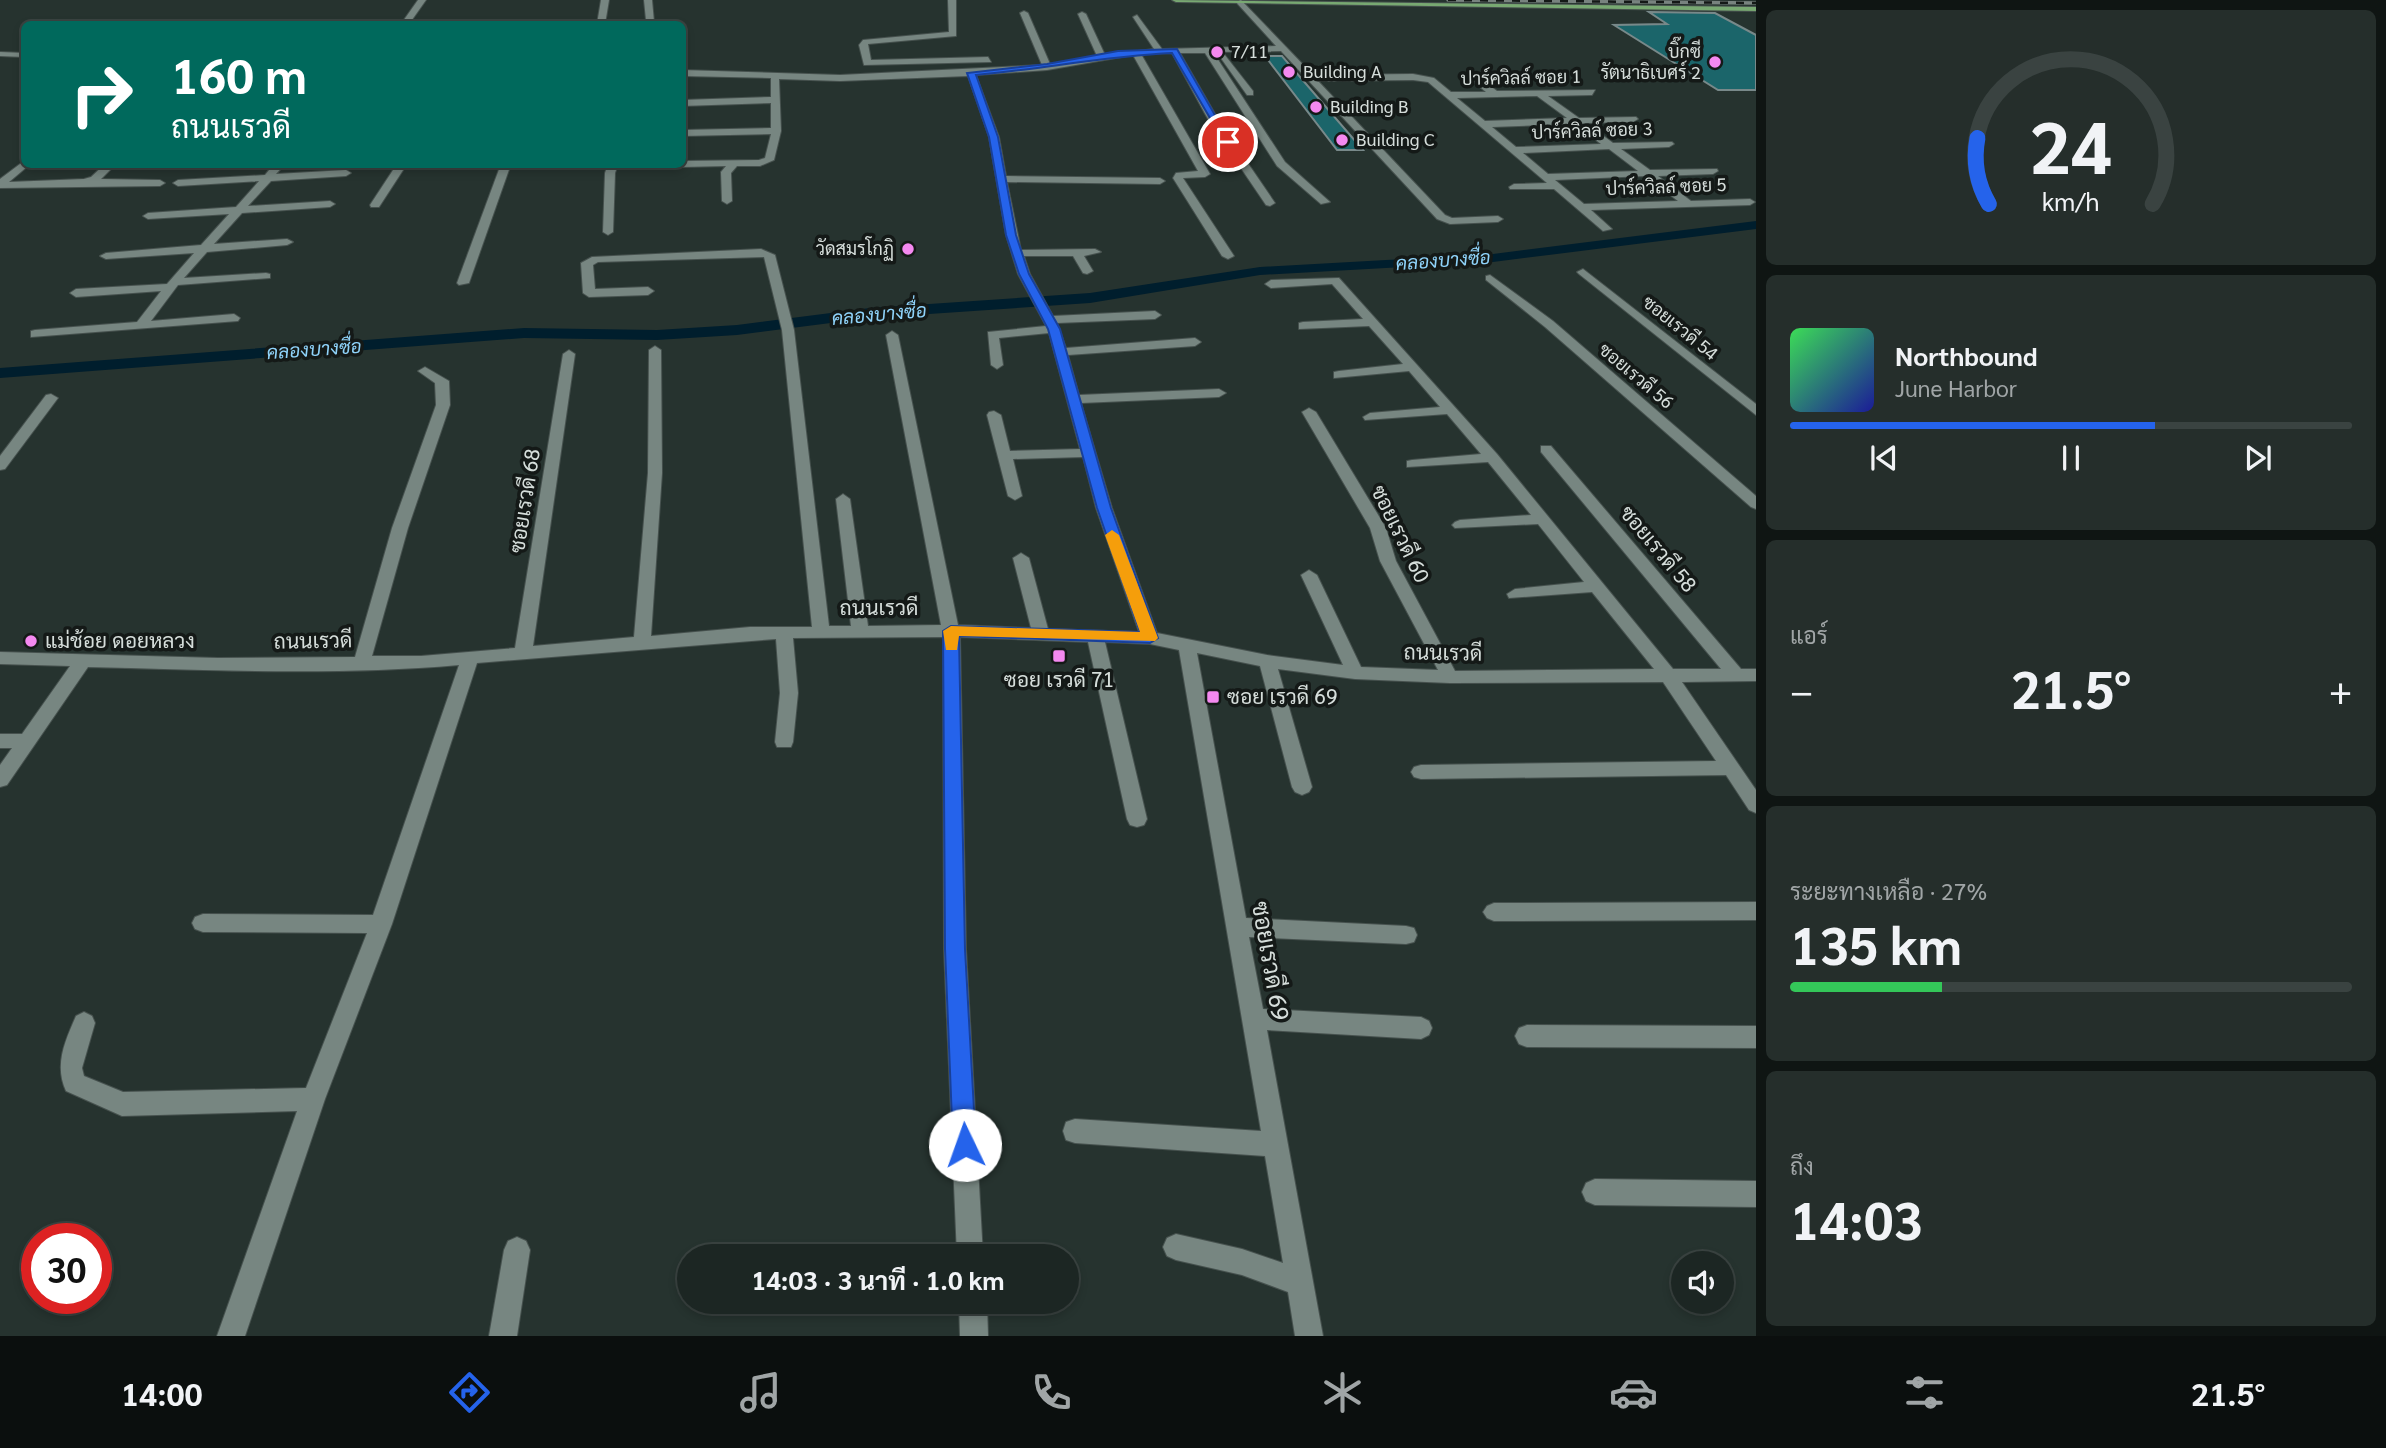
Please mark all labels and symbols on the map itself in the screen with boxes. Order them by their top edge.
place label: บิ๊กซี รัตนาธิเบศร์ 2 [1600,36,1701,83]
place label: 7/11 [1231,39,1268,62]
marker: 7/11 [1209,44,1225,60]
marker: บิ๊กซี รัตนาธิเบศร์ 2 [1707,54,1723,70]
place label: Building A [1303,59,1382,82]
marker: Building A [1281,64,1297,80]
street label: ปาร์ควิลล์ ซอย 1 [1460,64,1582,89]
place label: Building B [1330,94,1409,117]
marker: Building B [1308,99,1324,115]
pin [1198,112,1258,172]
street label: ปาร์ควิลล์ ซอย 3 [1531,116,1653,143]
place label: Building C [1356,127,1435,150]
marker: Building C [1334,132,1350,148]
street label: ปาร์ควิลล์ ซอย 5 [1605,172,1727,199]
place label: วัดสมรโกฏิ [816,236,894,261]
water label: คลองบางซื่อ [1394,240,1491,274]
marker: วัดสมรโกฏิ [900,241,916,257]
street label: ซอยเรวดี 54 [1639,289,1723,364]
water label: คลองบางซื่อ [830,293,927,329]
water label: คลองบางซื่อ [265,329,362,363]
street label: ซอยเรวดี 56 [1595,337,1679,413]
street label: ซอยเรวดี 68 [502,447,545,555]
street label: ซอยเรวดี 60 [1366,480,1437,587]
street label: ซอยเรวดี 58 [1615,499,1703,597]
street label: ถนนเรวดี [840,593,918,620]
street label: ถนนเรวดี [273,625,353,654]
place label: แม่ช้อย ดอยหลวง [45,626,195,653]
marker: แม่ช้อย ดอยหลวง [23,633,39,649]
street label: ถนนเรวดี [1403,637,1483,666]
marker: ซอย เรวดี 71 [1051,648,1067,664]
place label: ซอย เรวดี 71 [1004,665,1114,692]
place label: ซอย เรวดี 69 [1227,682,1337,709]
marker: ซอย เรวดี 69 [1205,689,1221,705]
street label: ซอยเรวดี 69 [1246,899,1298,1023]
position arrow [928,1108,1002,1182]
speed limit sign: 30 [21,1223,112,1314]

